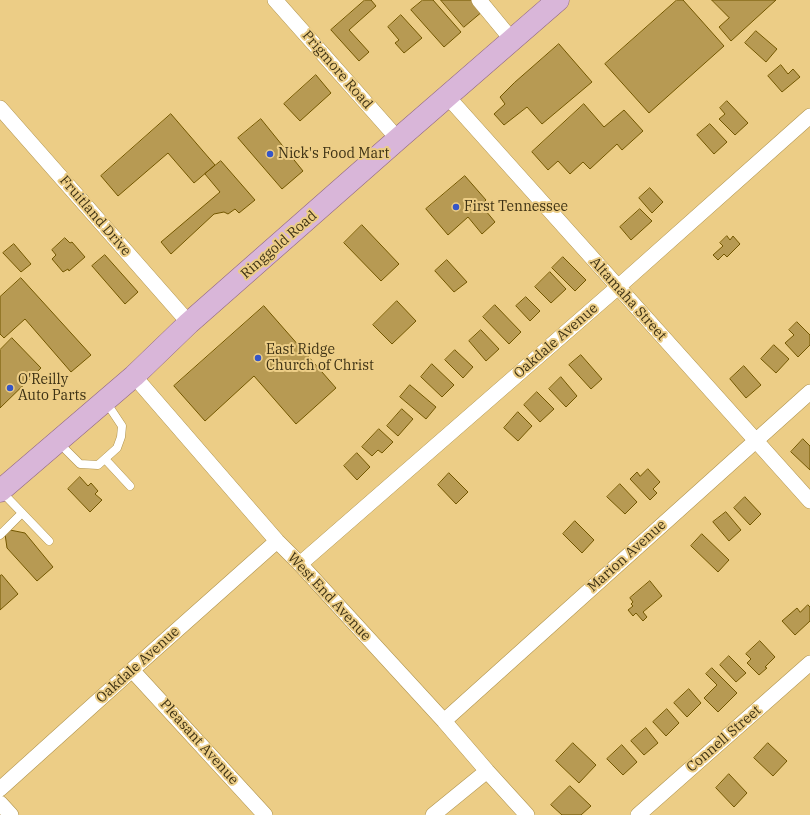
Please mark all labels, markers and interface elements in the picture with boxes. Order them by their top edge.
street label: Prigmore Road [298,27,376,113]
place label: Nick's Food Mart [278,146,389,162]
marker: Nick's Food Mart [265,149,275,159]
street label: Fruitland Drive [56,172,134,260]
place label: First Tennessee [464,199,568,215]
marker: First Tennessee [451,202,461,212]
street label: Ringgold Road [238,207,320,283]
street label: Altamaha Street [586,254,670,344]
street label: Oakdale Avenue [511,300,601,382]
place label: East Ridge Church of Christ [266,342,374,374]
marker: East Ridge Church of Christ [253,353,263,363]
place label: O'Reilly Auto Parts [18,372,86,404]
marker: O'Reilly Auto Parts [5,383,15,393]
street label: Marion Avenue [584,516,670,596]
street label: West End Avenue [284,549,374,645]
street label: Oakdale Avenue [93,623,183,707]
street label: Pleasant Avenue [156,696,242,788]
street label: Connell Street [683,702,765,776]

